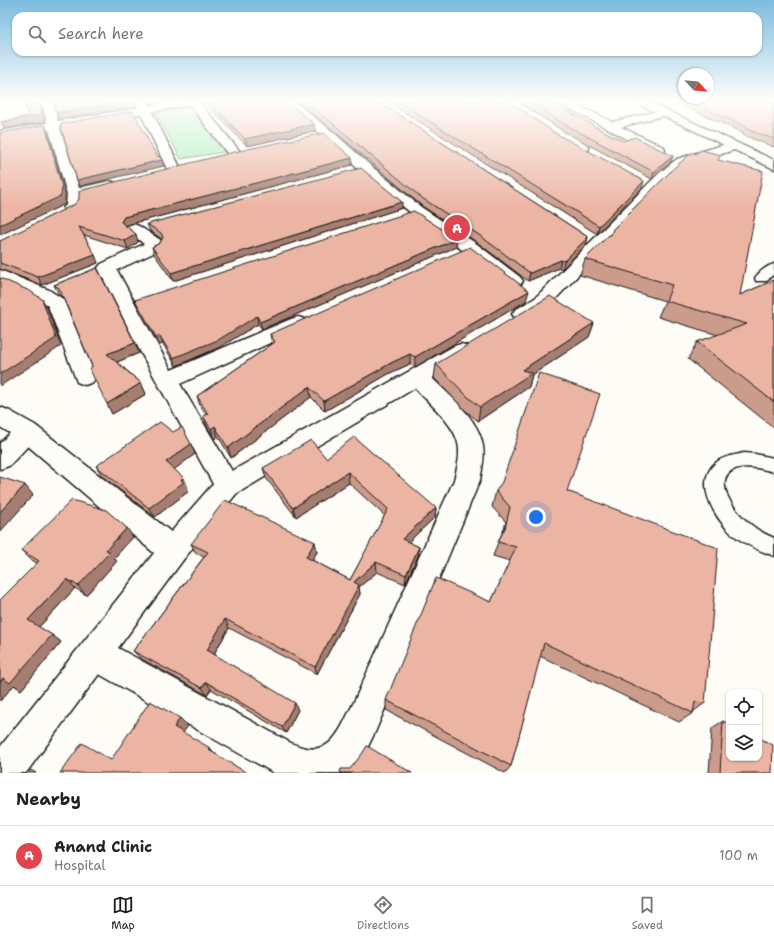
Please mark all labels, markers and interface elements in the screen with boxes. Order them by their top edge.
search box [12,12,762,56]
icon: search [26,23,48,45]
text: Search here [58,24,144,44]
north arrow [678,68,714,104]
pin: A [444,213,470,243]
your location [526,507,546,527]
map controls [726,689,762,761]
button: locate [726,689,762,725]
button: layers [726,725,762,761]
text: Nearby [16,788,81,810]
text: Anand Clinic [54,837,152,857]
text: A [24,847,34,864]
text: 100 m [719,847,758,864]
text: Hospital [54,857,105,874]
tab: Map [111,894,135,933]
tab: Directions [357,894,409,933]
tab: Saved [632,894,663,933]

